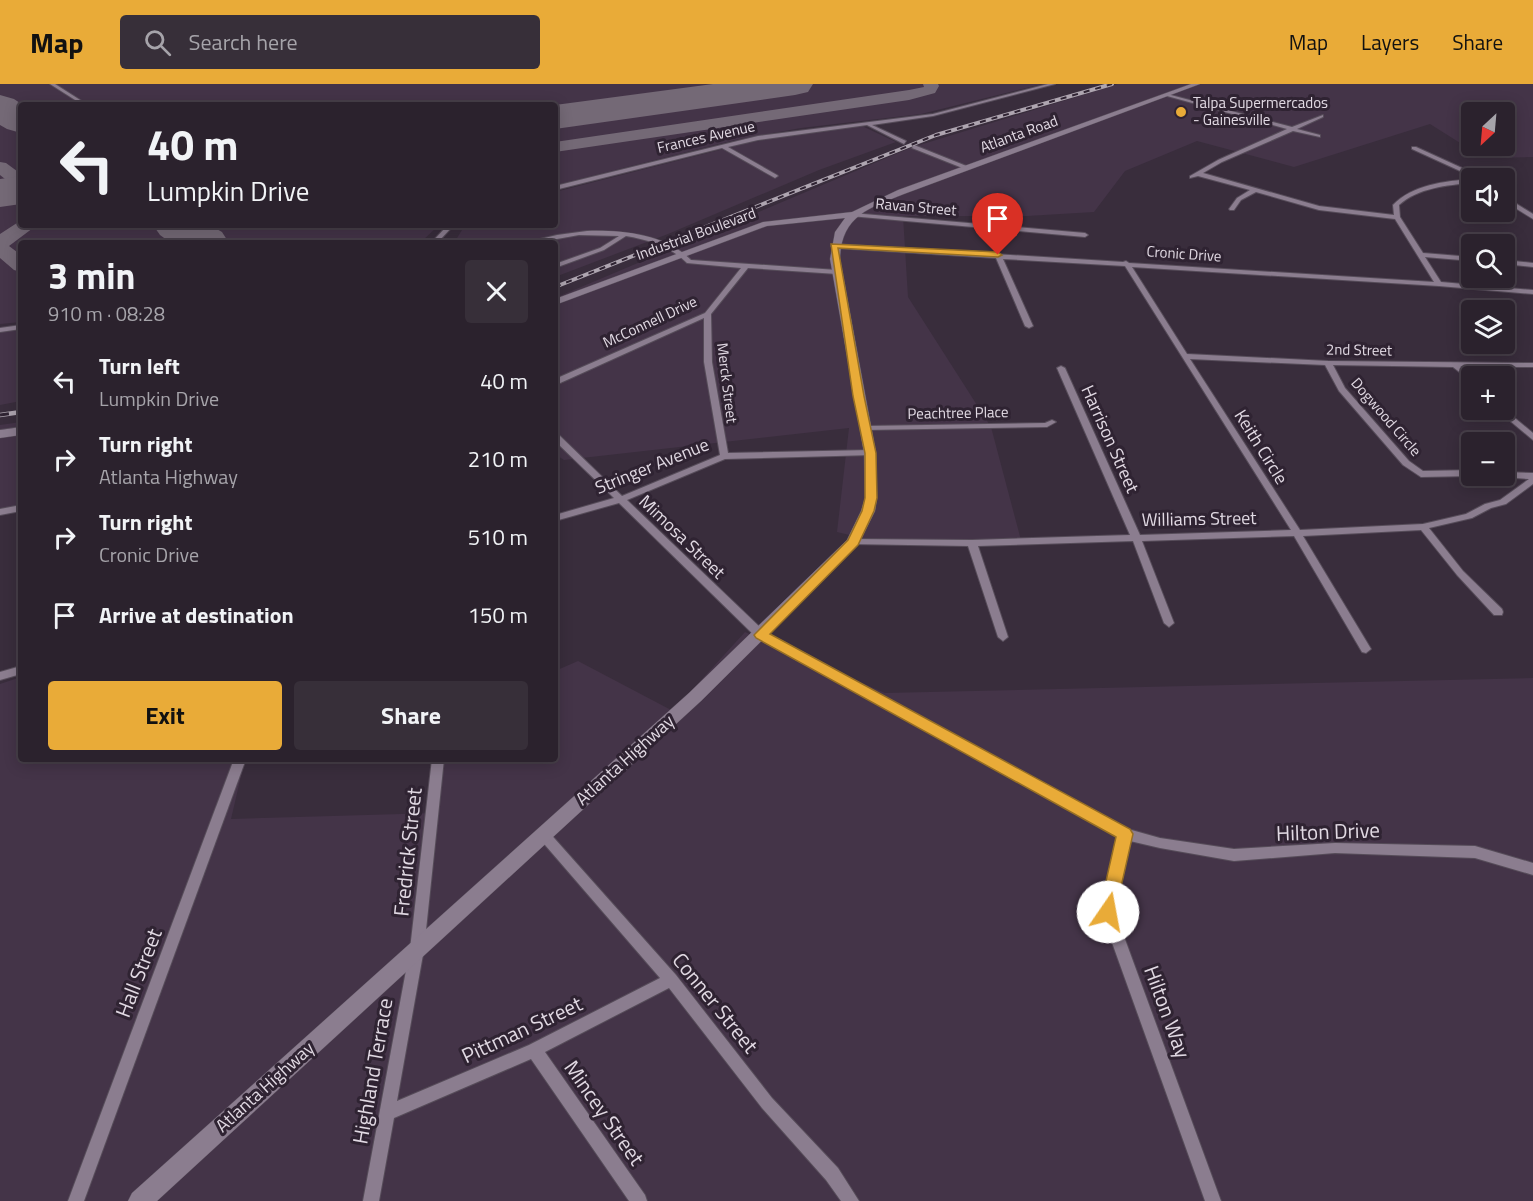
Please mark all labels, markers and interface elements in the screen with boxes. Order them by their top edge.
search box [120,15,540,69]
text: Map [30,21,84,64]
text: Search here [189,25,298,59]
icon: search [141,26,174,59]
text: Map [1289,26,1328,58]
text: Layers [1361,26,1419,58]
text: Share [1452,26,1503,58]
place label: Talpa Supermercados - Gainesville [1193,91,1328,131]
north arrow [1461,102,1515,156]
map controls [1461,102,1515,486]
marker: Talpa Supermercados - Gainesville [1174,105,1188,119]
street label: Atlanta Road [977,109,1061,158]
text: 40 m [147,112,239,176]
street label: Frances Avenue [655,114,757,159]
icon: left [48,126,126,204]
button: sound [1461,168,1515,222]
text: Lumpkin Drive [147,170,309,211]
street label: Ravan Street [875,192,958,222]
pin [972,193,1023,255]
street label: Industrial Boulevard [633,201,759,266]
icon: arrive [981,202,1014,235]
button: search [1461,234,1515,288]
street label: Cronic Drive [1146,239,1222,268]
text: 3 min [48,248,135,303]
button: close [465,260,528,323]
street label: McConnell Drive [599,290,701,353]
text: 910 m · 08:28 [48,298,165,329]
button: layers [1461,300,1515,354]
street label: 2nd Street [1326,337,1393,362]
street label: Merck Street [711,341,744,425]
text: Turn left [99,349,180,383]
text: 40 m [480,364,528,398]
icon: left [48,365,81,398]
button: + [1461,366,1515,420]
street label: Dogwood Circle [1346,372,1427,461]
street label: Harrison Street [1075,381,1147,498]
text: Lumpkin Drive [99,383,219,414]
street label: Peachtree Place [907,400,1009,425]
street label: Keith Circle [1228,404,1295,489]
text: Turn right [99,427,193,461]
street label: Stringer Avenue [591,430,713,501]
button: − [1461,432,1515,486]
text: 210 m [468,442,528,476]
icon: right [48,443,81,476]
text: Atlanta Highway [99,461,238,492]
street label: Mimosa Street [633,488,732,586]
street label: Williams Street [1141,504,1257,533]
text: Turn right [99,505,193,539]
text: 510 m [468,520,528,554]
icon: right [48,521,81,554]
text: Cronic Drive [99,539,199,570]
text: Arrive at destination [99,598,294,632]
text: 150 m [468,598,528,632]
icon: arrive [48,599,81,632]
button: Exit [48,681,282,750]
button: Share [294,681,528,750]
street label: Atlanta Highway [569,708,680,811]
street label: Fredrick Street [384,785,430,918]
street label: Hilton Drive [1275,813,1380,849]
position arrow [1076,880,1140,944]
street label: Hall Street [106,923,170,1022]
street label: Conner Street [665,945,767,1060]
street label: Hilton Way [1136,961,1200,1063]
street label: Pittman Street [456,987,588,1071]
street label: Highland Terrace [343,995,401,1146]
street label: Atlanta Highway [209,1035,320,1138]
street label: Mincey Street [557,1053,653,1172]

